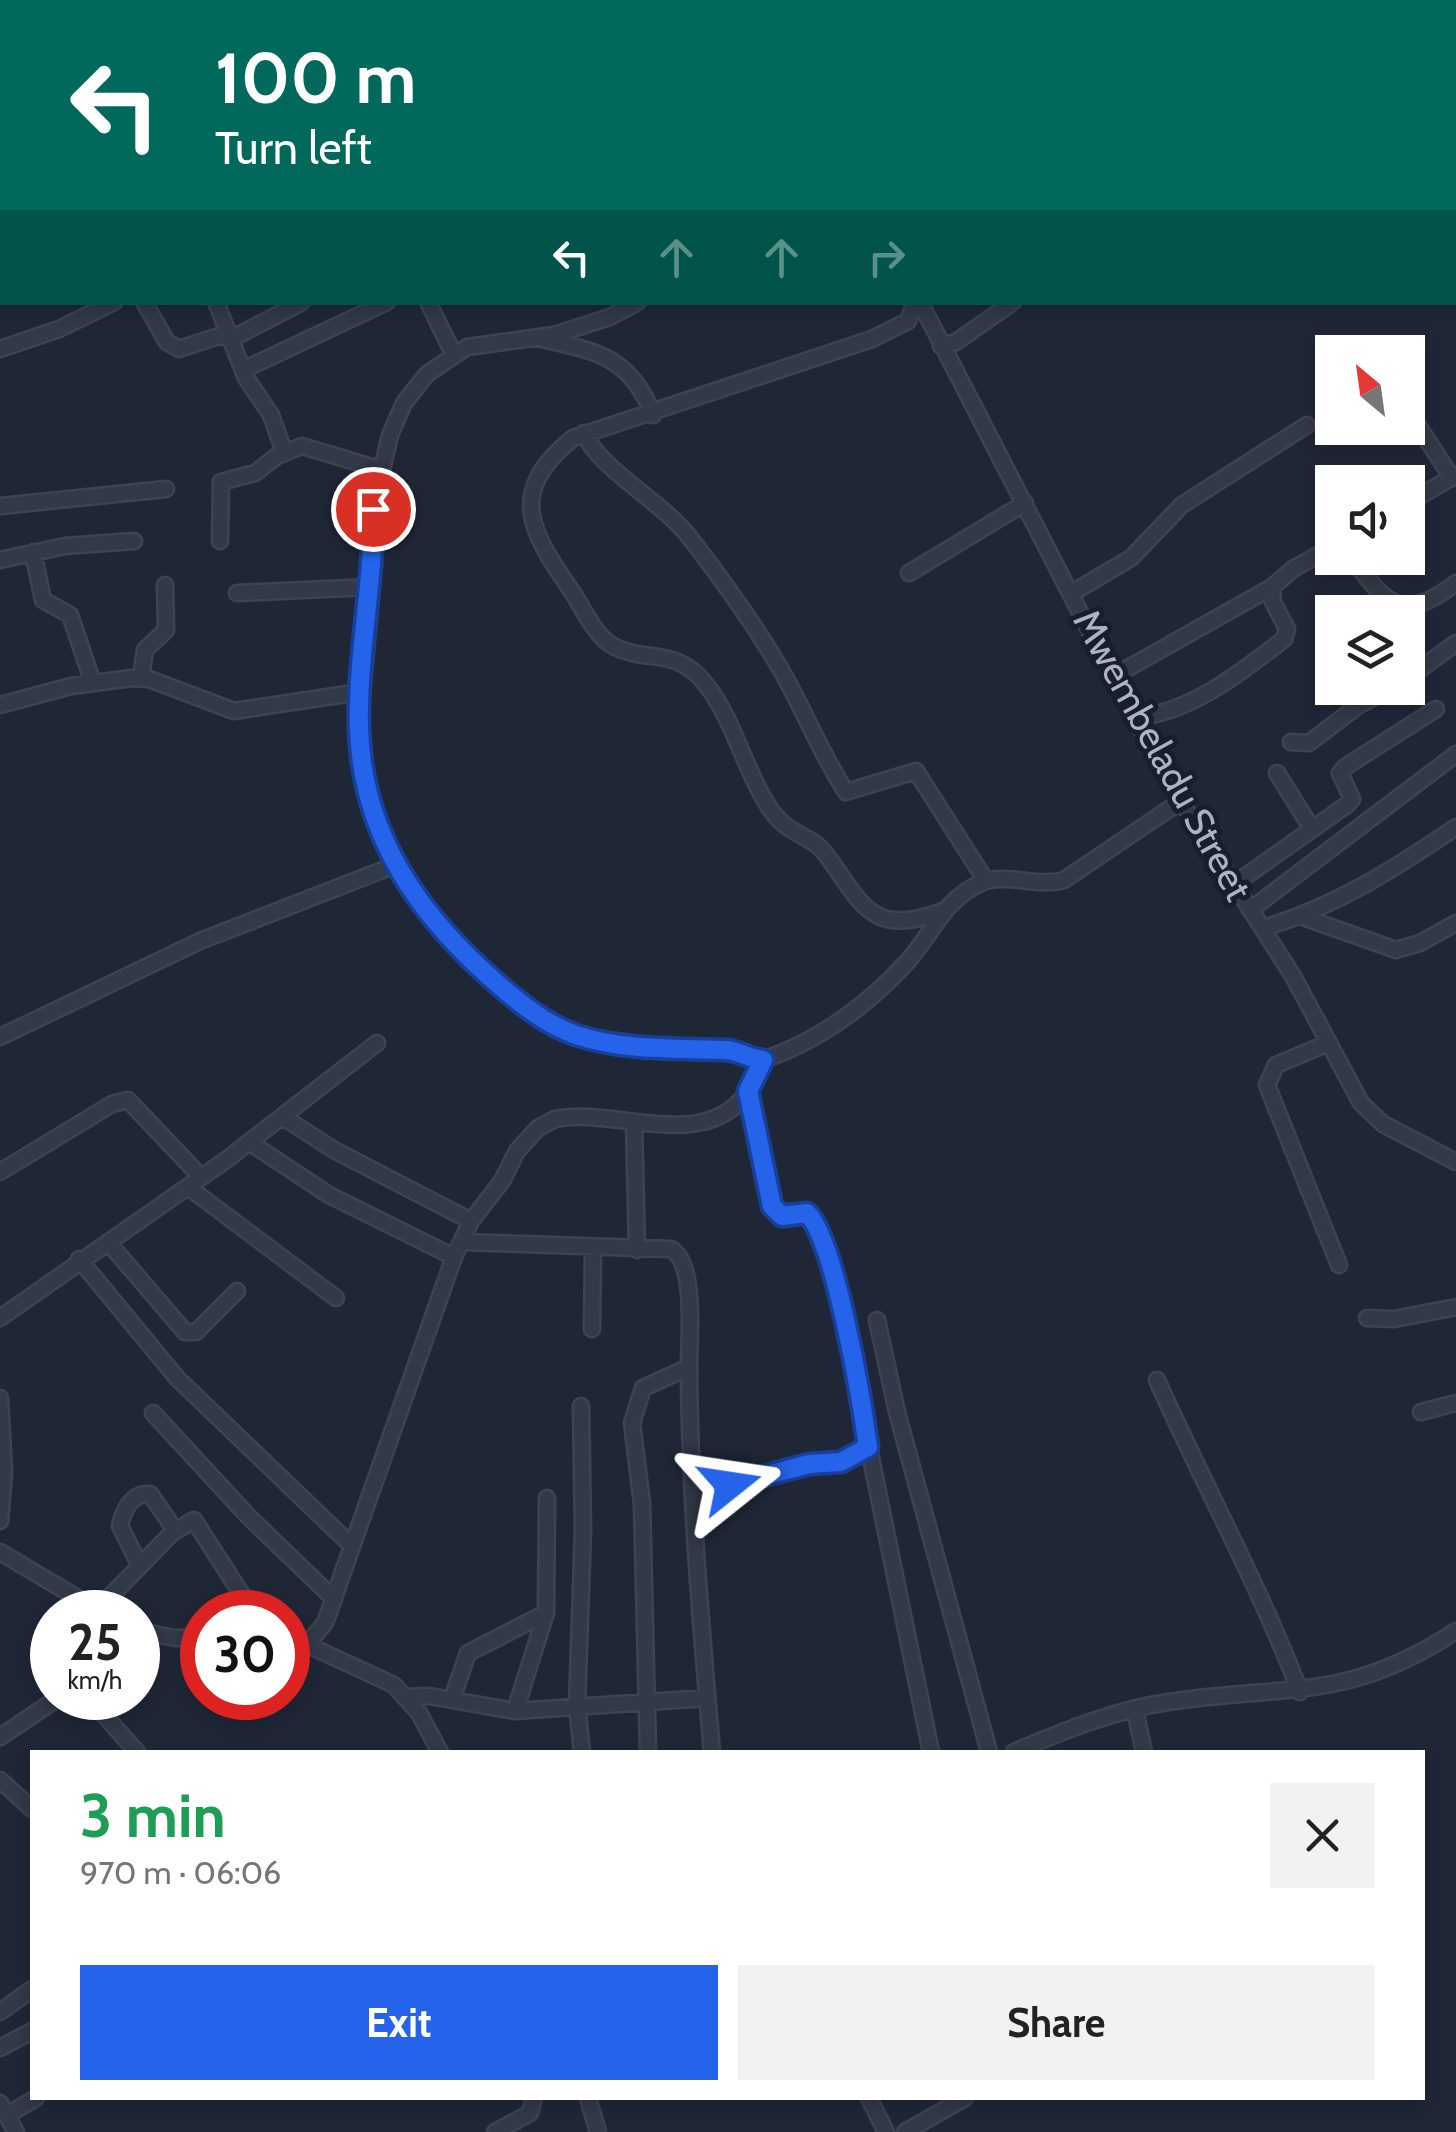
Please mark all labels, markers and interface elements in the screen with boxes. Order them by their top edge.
text: 100 m [215,35,416,121]
icon: left [50,40,180,170]
text: Turn left [215,121,372,175]
icon: left [544,230,599,285]
icon: ahead [649,230,704,285]
icon: ahead [754,230,809,285]
icon: right [859,230,914,285]
north arrow [1315,335,1425,445]
map controls [1315,335,1425,705]
button: sound [1315,465,1425,575]
pin [331,467,416,552]
icon: arrive [346,482,401,537]
button: layers [1315,595,1425,705]
street label: Mwembeladu Street [1064,601,1262,909]
position arrow [678,1433,782,1537]
speed limit sign: 30 [180,1590,310,1720]
text: 25 [68,1612,122,1673]
text: km/h [68,1665,122,1695]
text: 3 min [80,1779,226,1852]
button: close [1270,1783,1375,1888]
text: 970 m · 06:06 [80,1853,281,1892]
button: Exit [80,1965,718,2080]
button: Share [738,1965,1375,2080]

